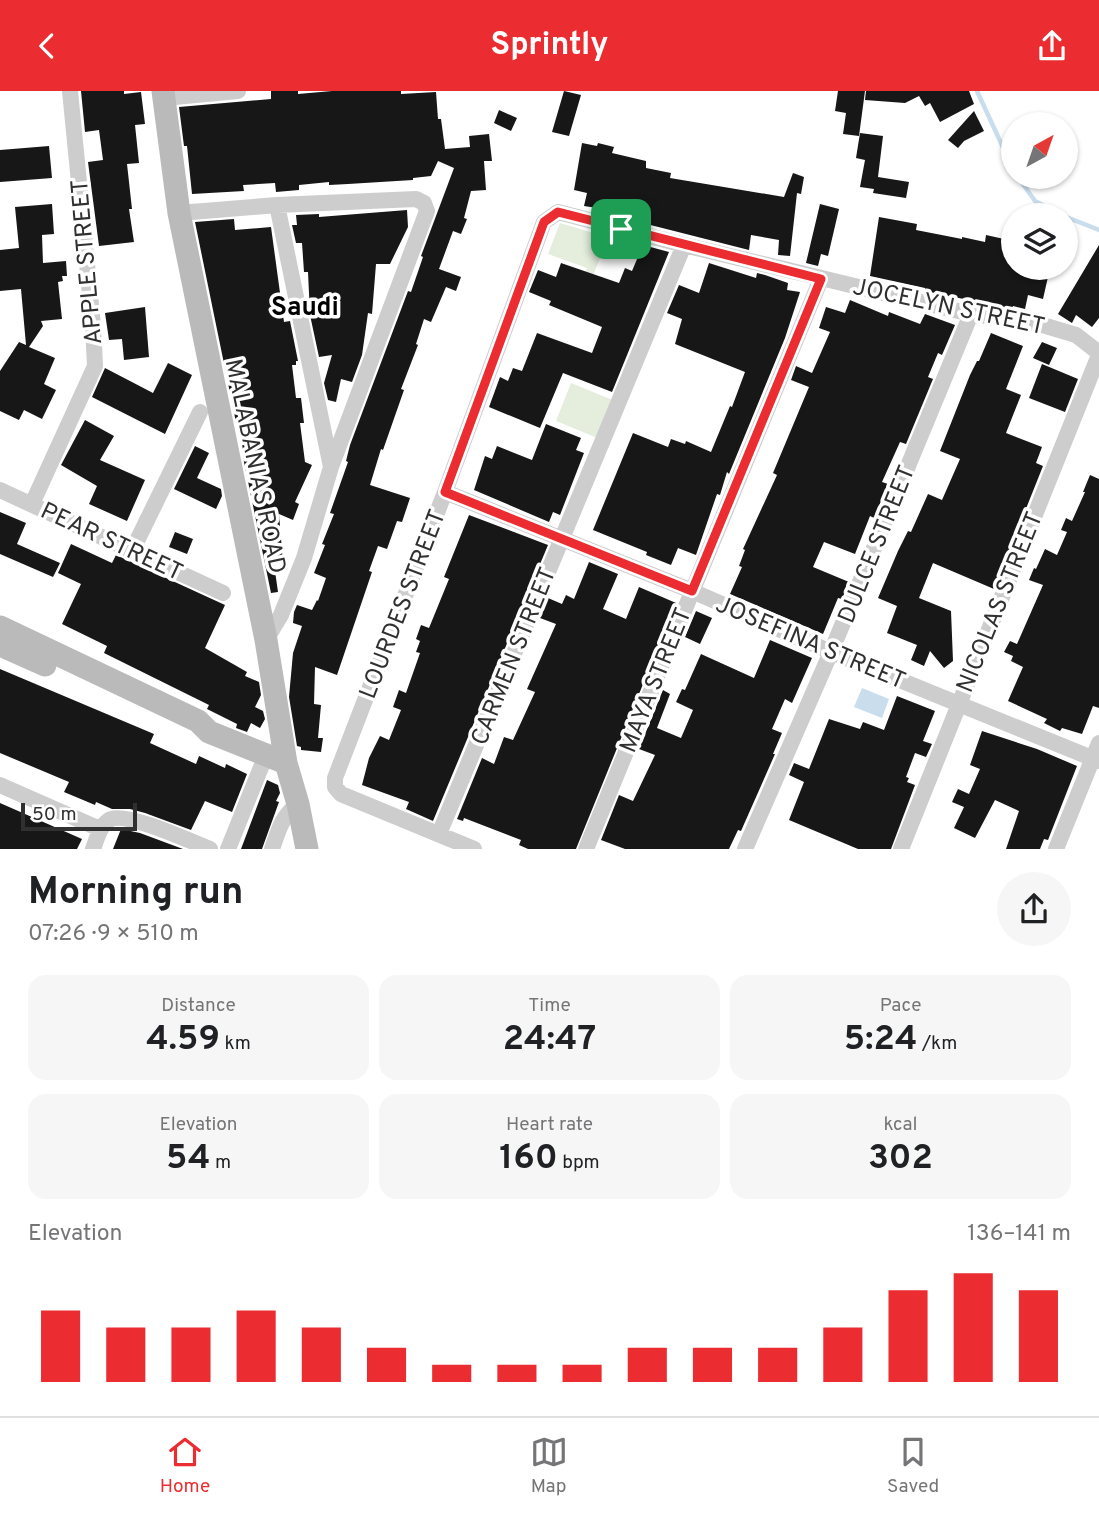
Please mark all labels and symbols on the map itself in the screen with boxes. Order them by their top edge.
north arrow [1001,112,1078,189]
street label: APPLE STREET [66,178,110,346]
pin [591,199,651,259]
street label: JOCELYN STREET [850,273,1047,343]
district label: Saudi [271,292,339,325]
street label: MALABANIAS ROAD [217,356,291,577]
street label: DULCE STREET [833,461,923,628]
street label: PEAR STREET [35,497,187,589]
street label: LOURDES STREET [354,506,454,704]
street label: NICOLAS STREET [951,508,1051,697]
street label: CARMEN STREET [466,563,564,750]
street label: JOSEFINA STREET [711,590,910,697]
street label: MAYA STREET [614,604,700,758]
scale bar [21,800,136,832]

